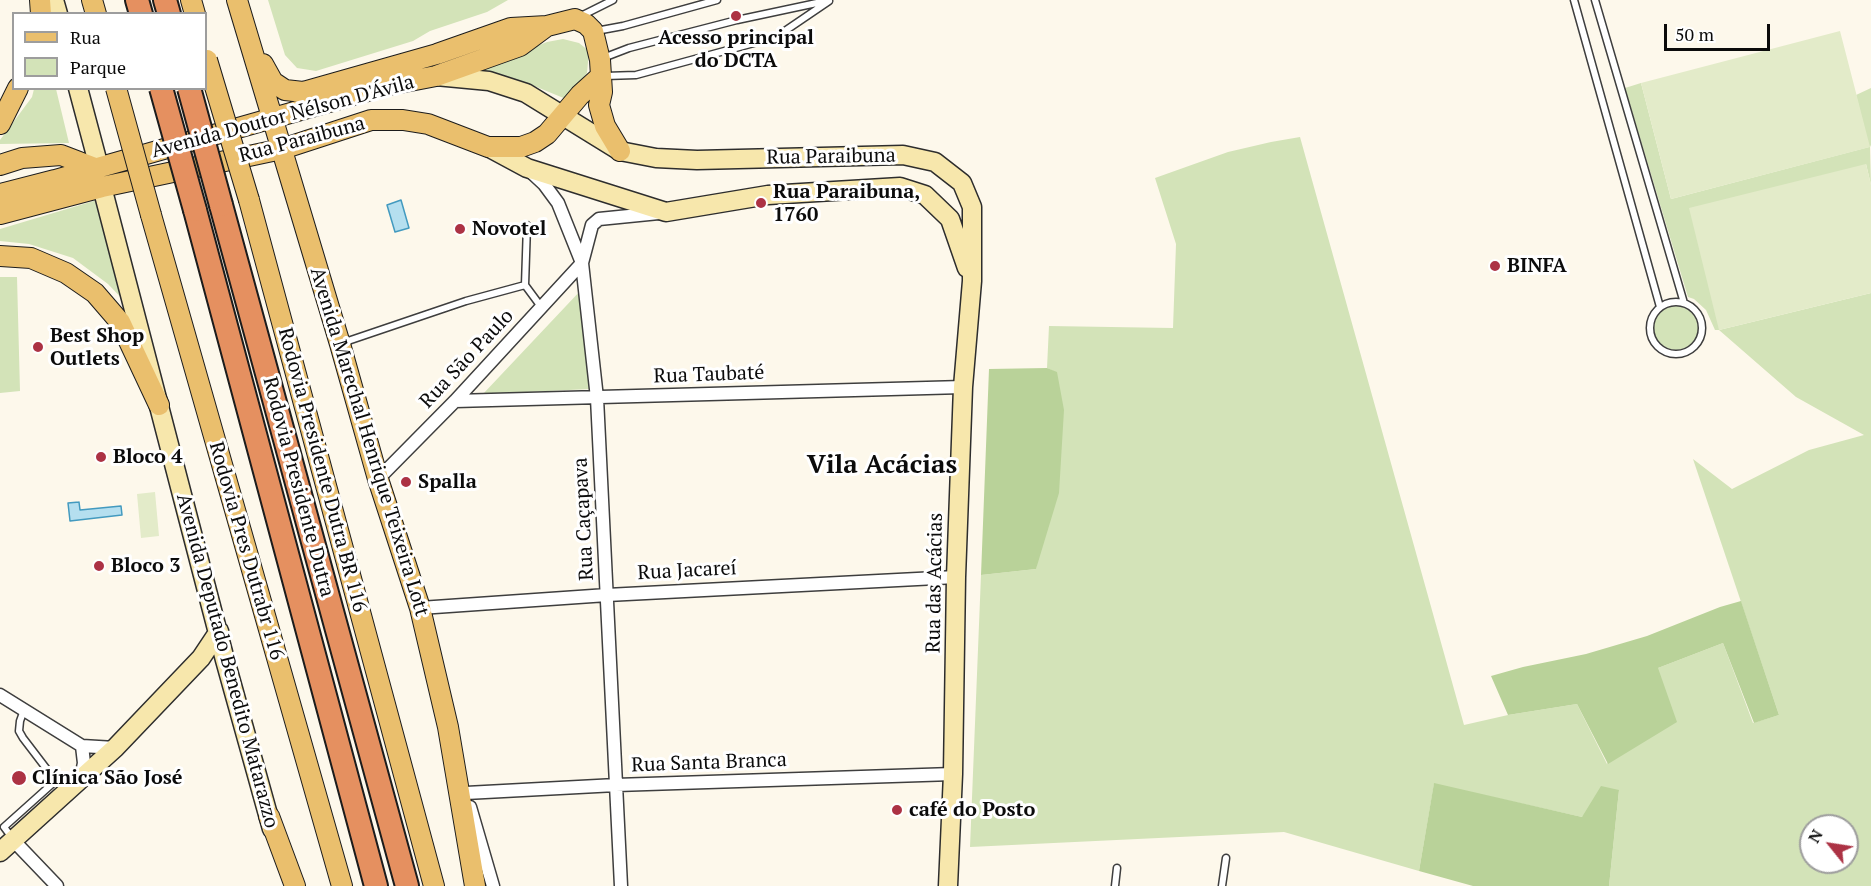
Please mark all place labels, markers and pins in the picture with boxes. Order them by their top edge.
marker: Acesso principal do DCTA [729,9,743,23]
place label: Acesso principal do DCTA [658,26,814,73]
place label: Rua Paraibuna, 1760 [773,180,920,227]
marker: Rua Paraibuna, 1760 [754,196,768,210]
place label: Novotel [472,217,546,241]
marker: Novotel [453,222,467,236]
place label: BINFA [1507,254,1567,278]
marker: BINFA [1488,259,1502,273]
place label: Best Shop Outlets [50,324,144,371]
marker: Best Shop Outlets [31,340,45,354]
place label: Bloco 4 [113,445,182,469]
marker: Bloco 4 [94,450,108,464]
place label: Spalla [418,470,477,494]
marker: Spalla [399,475,413,489]
place label: Bloco 3 [111,554,180,578]
marker: Bloco 3 [92,559,106,573]
place label: Clínica São José [32,766,183,790]
marker: Clínica São José [10,769,28,787]
place label: café do Posto [909,798,1035,822]
marker: café do Posto [890,803,904,817]

